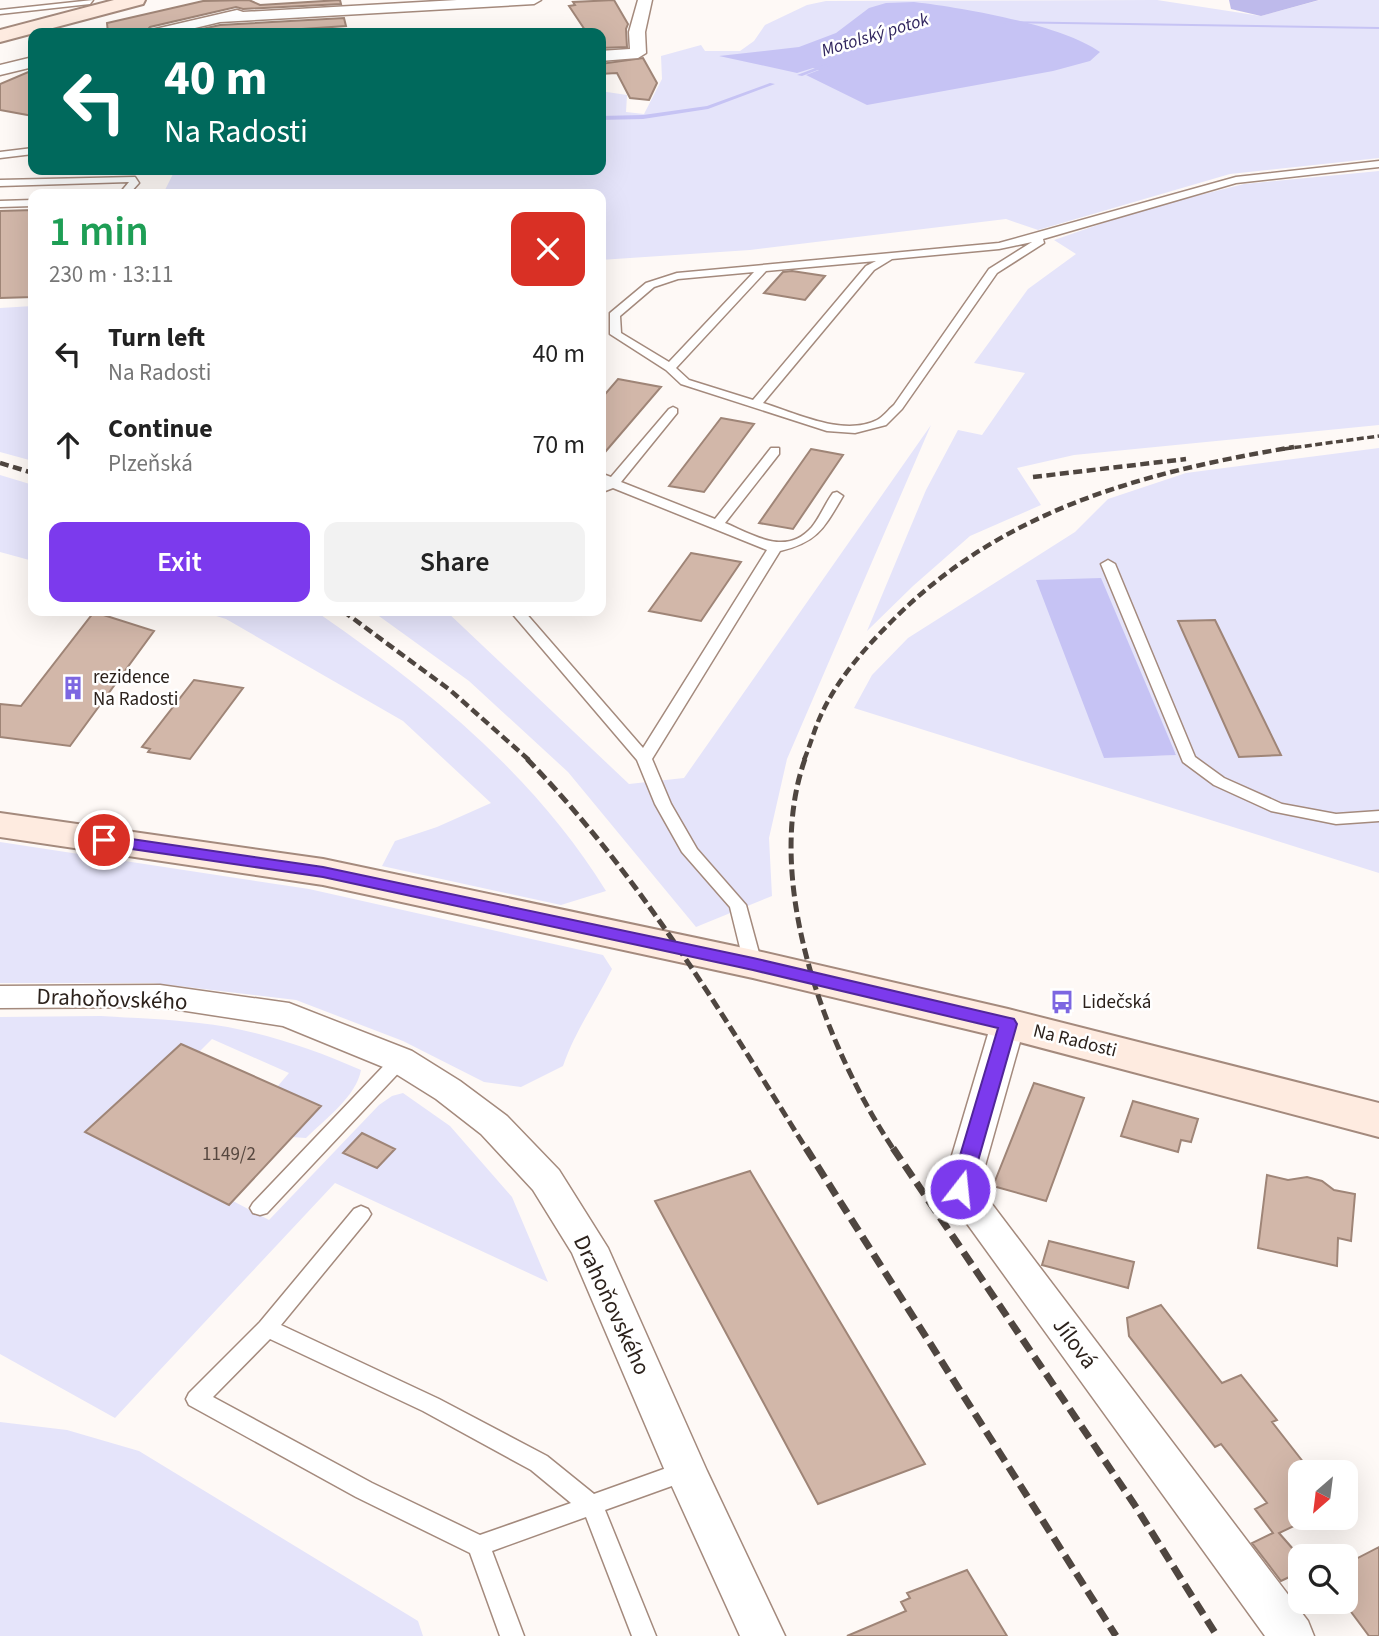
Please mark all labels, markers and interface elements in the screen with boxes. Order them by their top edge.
water label: Motolský potok [818,7,932,63]
text: 40 m [164,44,268,114]
icon: left [49,56,140,147]
text: Na Radosti [164,109,308,155]
text: 1 min [49,202,149,262]
button: close [511,212,585,286]
text: 230 m · 13:11 [49,258,173,291]
text: Turn left [108,319,205,356]
icon: left [49,335,87,373]
text: 40 m [532,335,585,372]
text: Na Radosti [108,356,211,389]
text: Continue [108,410,213,447]
icon: ahead [49,426,87,464]
text: 70 m [532,426,585,463]
text: Plzeňská [108,447,193,480]
button: Exit [49,522,310,602]
button: Share [324,522,585,602]
place label: rezidence Na Radosti [93,664,178,713]
building icon: rezidence Na Radosti [59,674,87,702]
pin [74,810,134,870]
icon: arrive [85,821,123,859]
street label: Drahoňovského [36,980,188,1018]
bus stop icon: Lidečská [1048,988,1076,1016]
place label: Lidečská [1082,989,1151,1016]
street label: Na Radosti [1030,1018,1120,1064]
house number: 1149/2 [202,1141,256,1168]
position arrow [923,1152,997,1226]
street label: Drahoňovského [565,1230,659,1380]
street label: Jílová [1045,1310,1105,1376]
north arrow [1288,1460,1358,1530]
map controls [1288,1460,1358,1614]
button: search [1288,1544,1358,1614]

